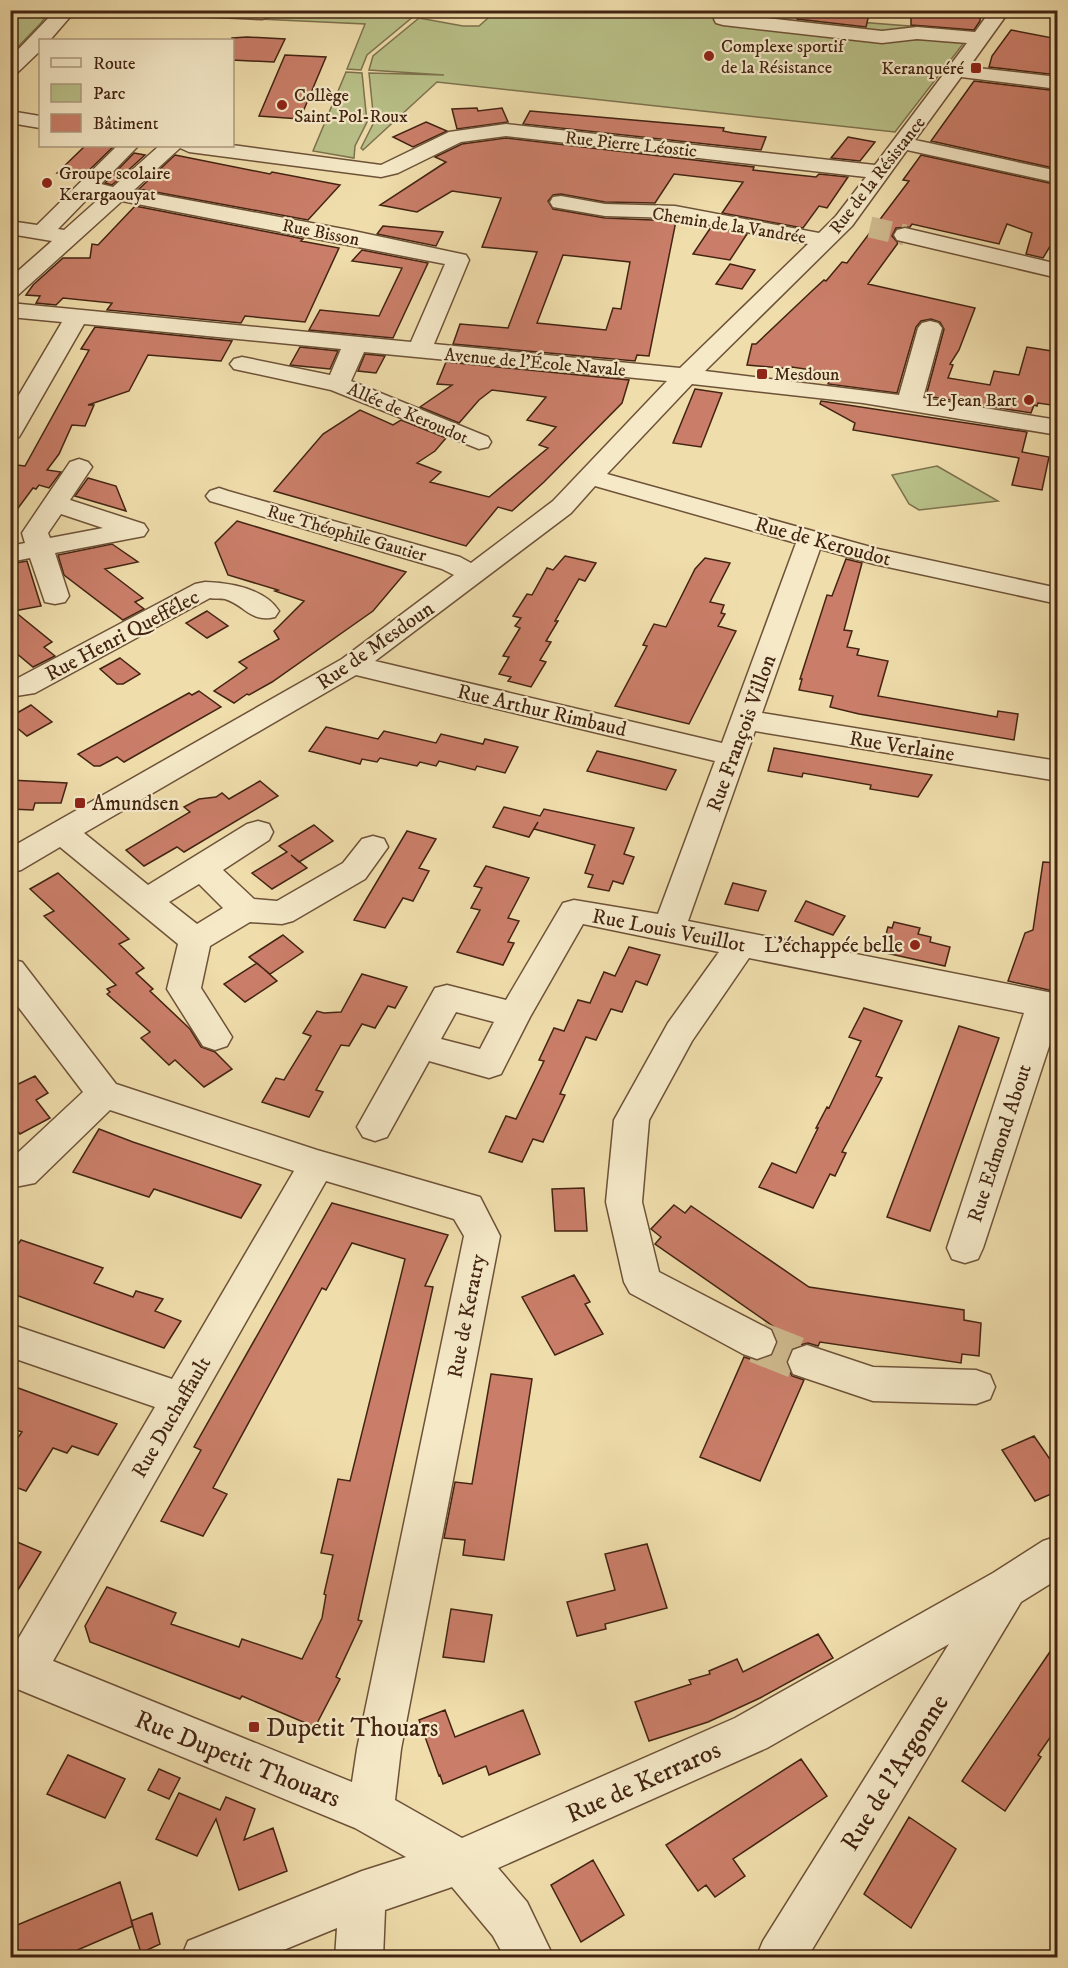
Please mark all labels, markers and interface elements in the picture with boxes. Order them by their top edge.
place label: Complexe sportif de la Résistance [721,36,847,79]
legend [39,39,234,147]
marker: Complexe sportif de la Résistance [702,49,716,63]
text: Route [93,53,136,75]
place label: Keranquéré [881,58,965,80]
marker: Keranquéré [969,61,983,75]
text: Parc [93,83,126,105]
place label: Collège Saint-Pol-Roux [294,85,408,128]
marker: Collège Saint-Pol-Roux [275,98,289,112]
street label: Rue de la Résistance [825,112,931,239]
text: Bâtiment [93,113,159,135]
street label: Rue Pierre Léostic [564,127,698,163]
place label: Groupe scolaire Kerargaouyat [59,163,170,206]
marker: Groupe scolaire Kerargaouyat [40,176,54,190]
street label: Chemin de la Vandrée [650,203,807,249]
street label: Rue Bisson [280,215,362,251]
street label: Avenue de l'École Navale [443,344,627,382]
place label: Mesdoun [774,364,840,386]
marker: Mesdoun [755,367,769,381]
street label: Allée de Keroudot [344,379,471,449]
place label: Le Jean Bart [926,390,1017,412]
marker: Le Jean Bart [1022,393,1036,407]
street label: Rue Théophile Gautier [265,501,429,567]
street label: Rue de Keroudot [752,511,894,573]
street label: Rue Henri Queffélec [41,584,204,687]
street label: Rue de Mesdoun [312,596,439,696]
street label: Rue François Villon [701,651,782,815]
street label: Rue Arthur Rimbaud [455,679,629,743]
street label: Rue Verlaine [847,726,957,768]
place label: Amundsen [92,791,179,817]
marker: Amundsen [73,796,87,810]
street label: Rue Louis Veuillot [590,903,748,959]
place label: L'échappée belle [764,933,903,959]
marker: L'échappée belle [908,938,922,952]
street label: Rue Edmond About [962,1061,1038,1226]
street label: Rue de Keratry [442,1251,492,1380]
street label: Rue Duchaffault [127,1352,217,1483]
street label: Rue de l'Argonne [834,1688,957,1857]
street label: Rue Dupetit Thouars [130,1703,345,1816]
place label: Dupetit Thouars [266,1712,438,1745]
marker: Dupetit Thouars [247,1720,261,1734]
street label: Rue de Kerraros [561,1734,726,1831]

